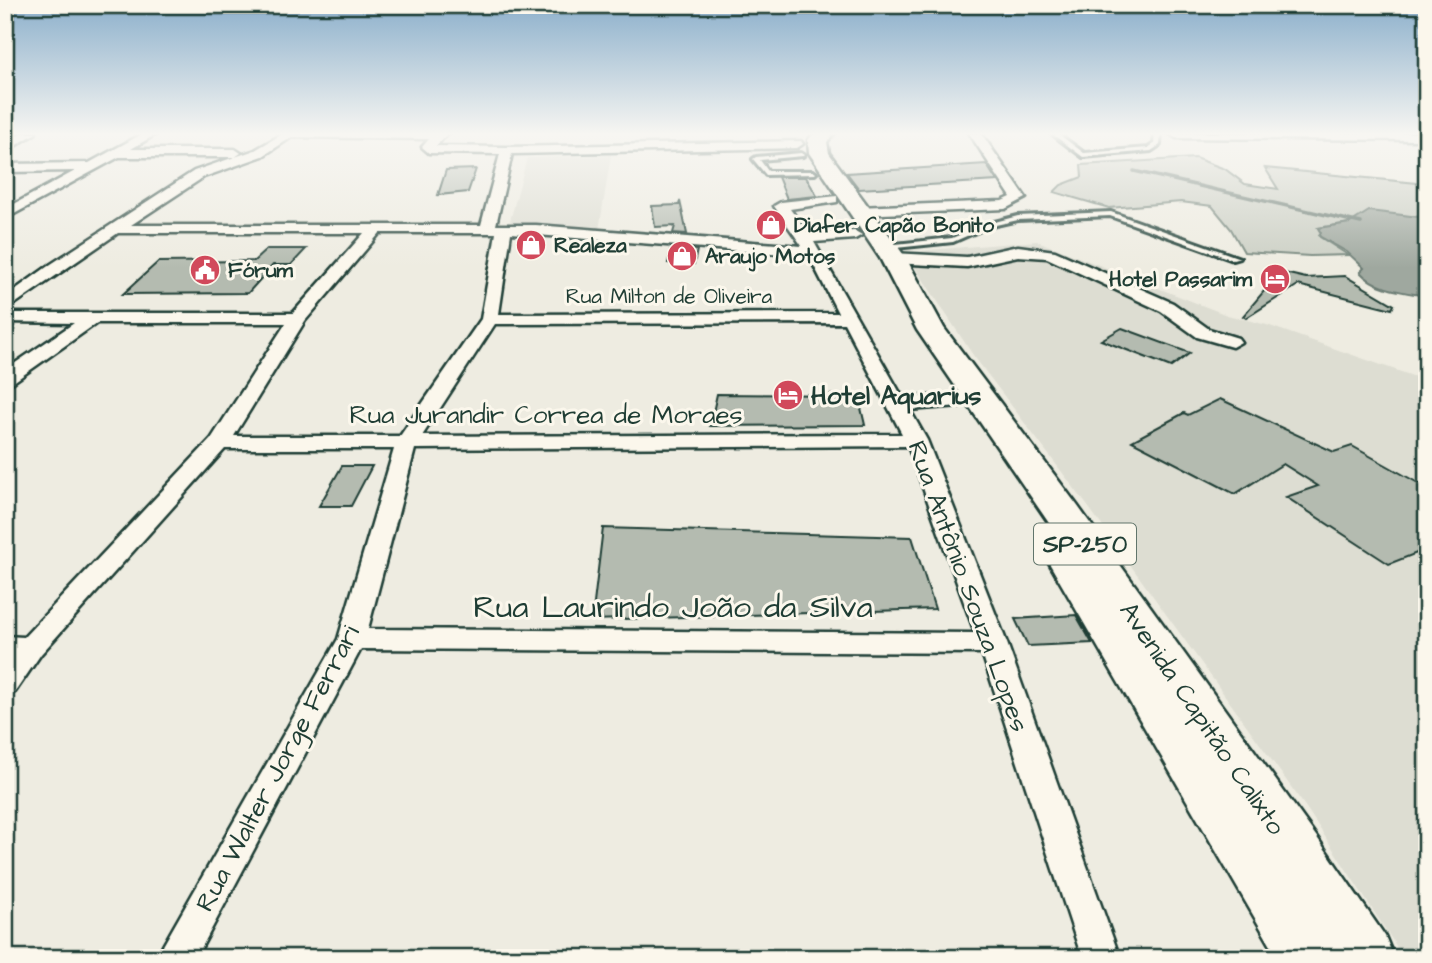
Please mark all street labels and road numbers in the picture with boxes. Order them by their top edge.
street label: Rua Milton de Oliveira [566,282,773,311]
street label: Rua Jurandir Correa de Moraes [350,397,743,433]
street label: Rua Antônio Souza Lopes [899,436,1038,737]
road number: SP-250 [1034,524,1136,564]
street label: Rua Laurindo João da Silva [473,585,873,630]
street label: Avenida Capitão Calixto [1111,595,1294,842]
street label: Rua Walter Jorge Ferrari [187,619,371,919]

